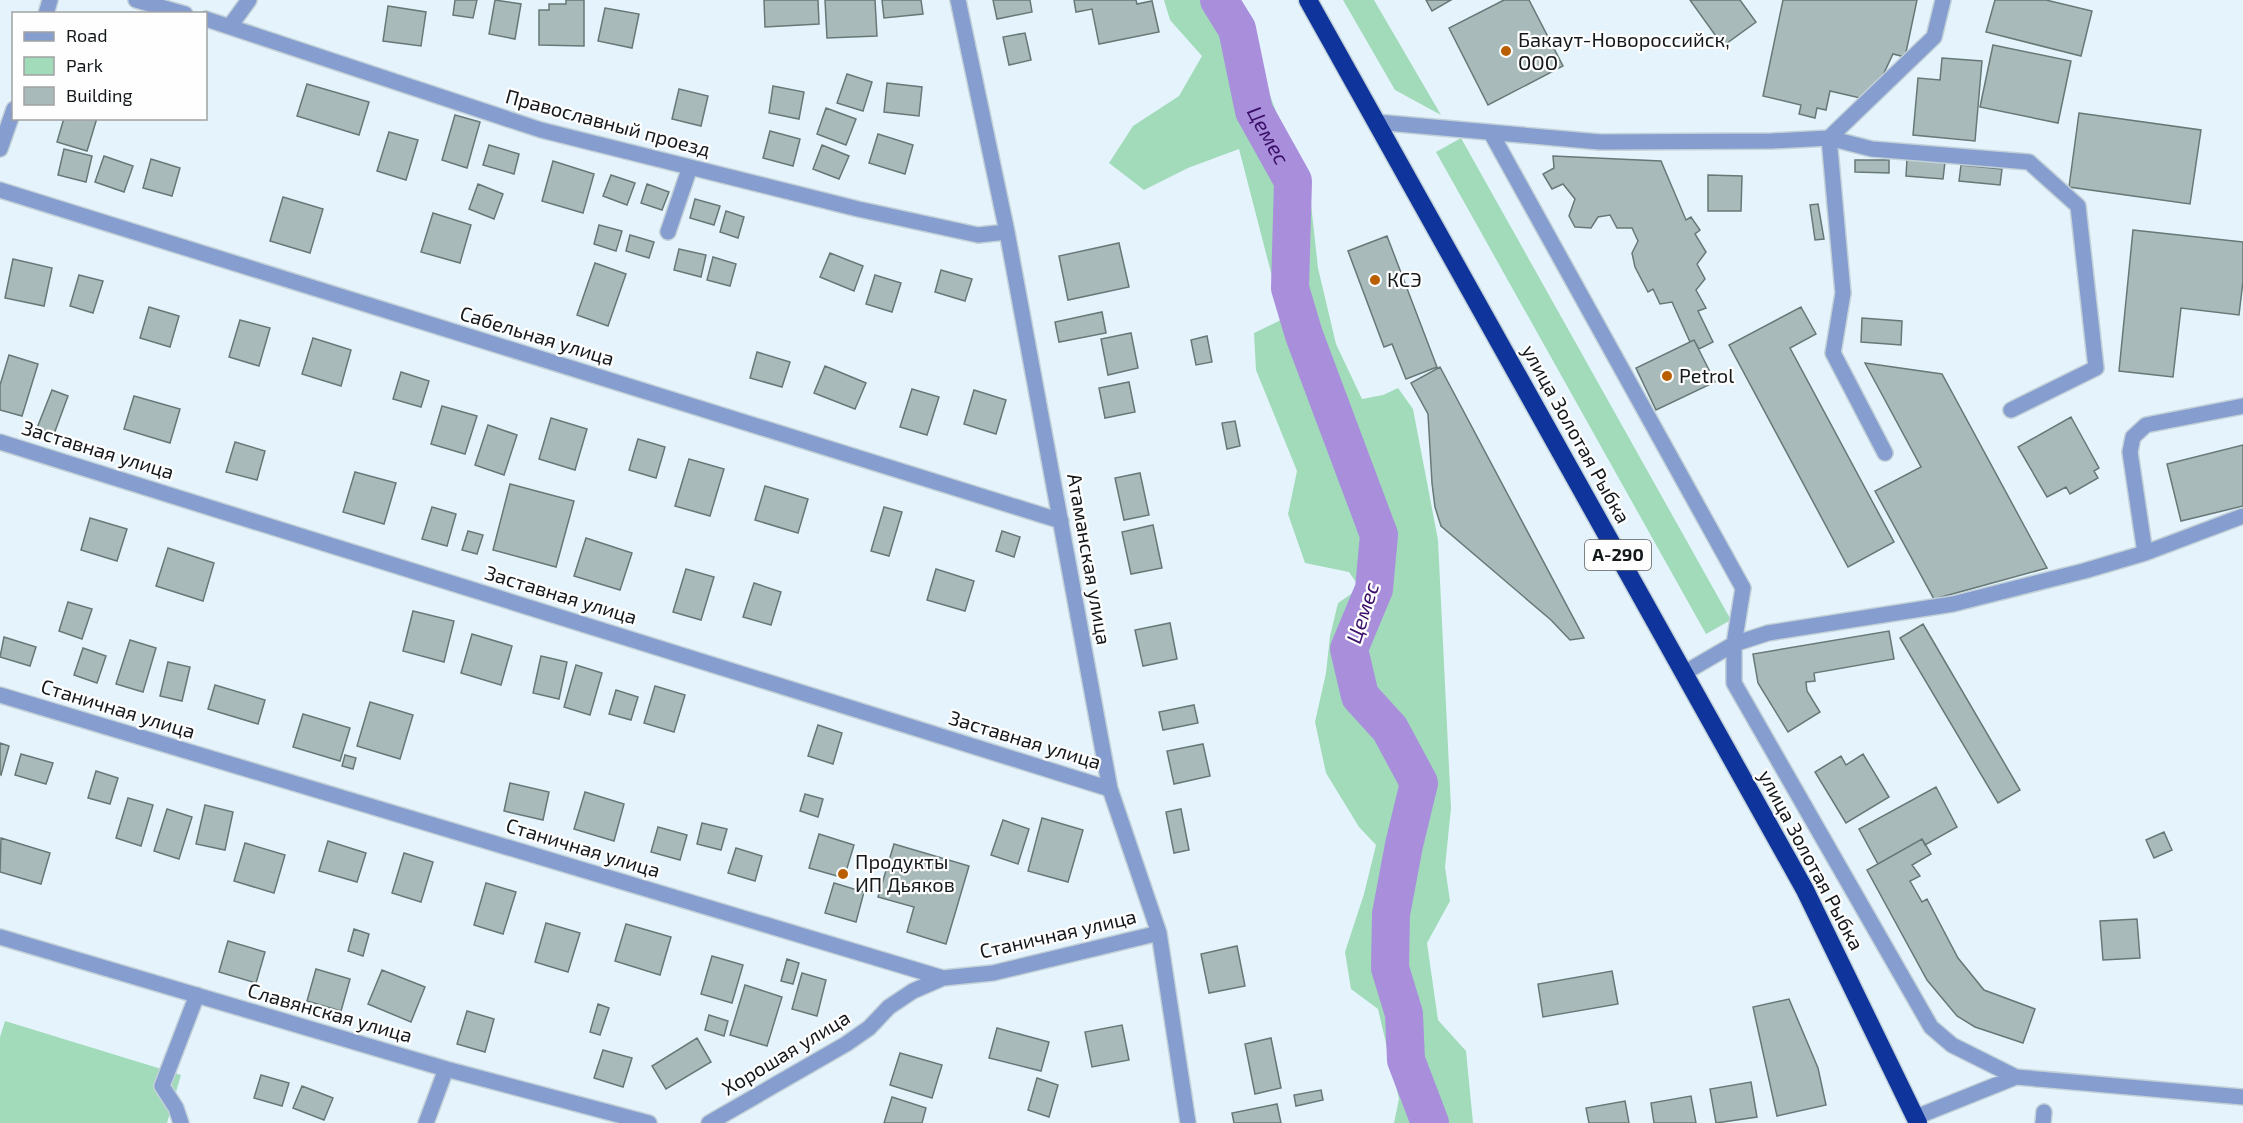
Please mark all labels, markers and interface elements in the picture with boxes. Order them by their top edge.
legend [12,12,207,120]
text: Road [66,24,107,46]
place label: Бакаут-Новороссийск, ООО [1518,27,1730,74]
marker: Бакаут-Новороссийск, ООО [1499,44,1513,58]
text: Park [66,54,103,76]
street label: Православный проезд [503,83,713,161]
text: Building [66,84,133,106]
water label: Цемес [1243,101,1295,168]
place label: КСЭ [1387,267,1422,291]
marker: КСЭ [1368,273,1382,287]
street label: Сабельная улица [457,300,617,371]
street label: улица Золотая Рыбка [1517,340,1636,528]
place label: Petrol [1679,363,1734,387]
marker: Petrol [1660,369,1674,383]
street label: Заставная улица [19,415,177,485]
street label: Атаманская улица [1062,471,1117,647]
road number: А-290 [1585,540,1651,570]
street label: Заставная улица [482,560,640,630]
water label: Цемес [1340,579,1383,646]
street label: Станичная улица [38,673,198,744]
street label: Заставная улица [946,705,1104,775]
street label: улица Золотая Рыбка [1753,765,1870,954]
street label: Станичная улица [503,812,663,883]
place label: Продукты ИП Дьяков [855,849,955,896]
marker: Продукты ИП Дьяков [836,867,850,881]
street label: Станичная улица [977,903,1139,964]
street label: Славянская улица [245,977,415,1048]
street label: Хорошая улица [717,1005,854,1101]

